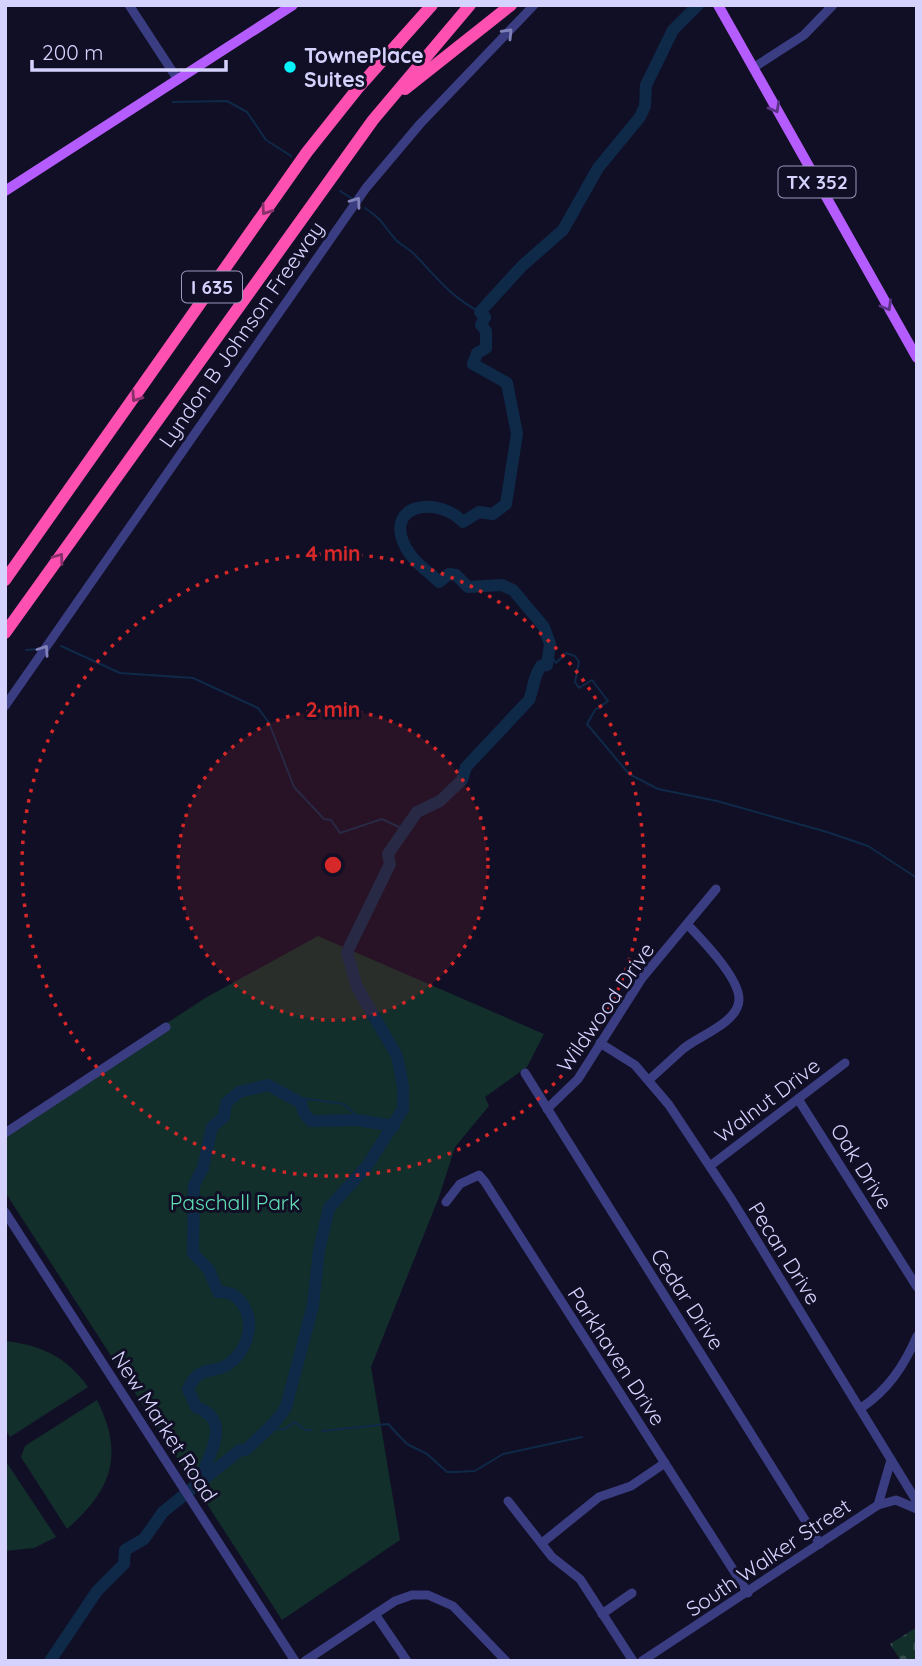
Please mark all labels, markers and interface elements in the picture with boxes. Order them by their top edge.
scale bar [32,28,226,72]
one-way arrow [499,28,512,41]
text: 200 m [42,39,104,65]
place label: TownePlace Suites [304,42,424,92]
marker: TownePlace Suites [282,59,298,75]
one-way arrow [767,100,780,113]
road number: TX 352 [778,166,856,198]
one-way arrow [348,197,360,210]
one-way arrow [262,202,274,215]
street label: Lyndon B Johnson Freeway [153,216,329,452]
road number: I 635 [182,272,242,302]
one-way arrow [879,299,892,311]
one-way arrow [132,389,144,402]
text: 4 min [305,540,361,566]
one-way arrow [51,553,63,566]
one-way arrow [36,645,48,658]
text: 2 min [306,696,360,722]
centre of rings [321,853,345,877]
street label: Wildwood Drive [551,937,659,1077]
street label: Walnut Drive [709,1052,825,1148]
street label: Oak Drive [825,1118,899,1214]
park label: Paschall Park [170,1189,300,1215]
street label: Pecan Drive [743,1197,827,1309]
street label: Cedar Drive [646,1244,730,1354]
street label: Parkhaven Drive [563,1282,671,1430]
street label: New Market Road [107,1346,223,1506]
street label: South Walker Street [681,1492,855,1622]

